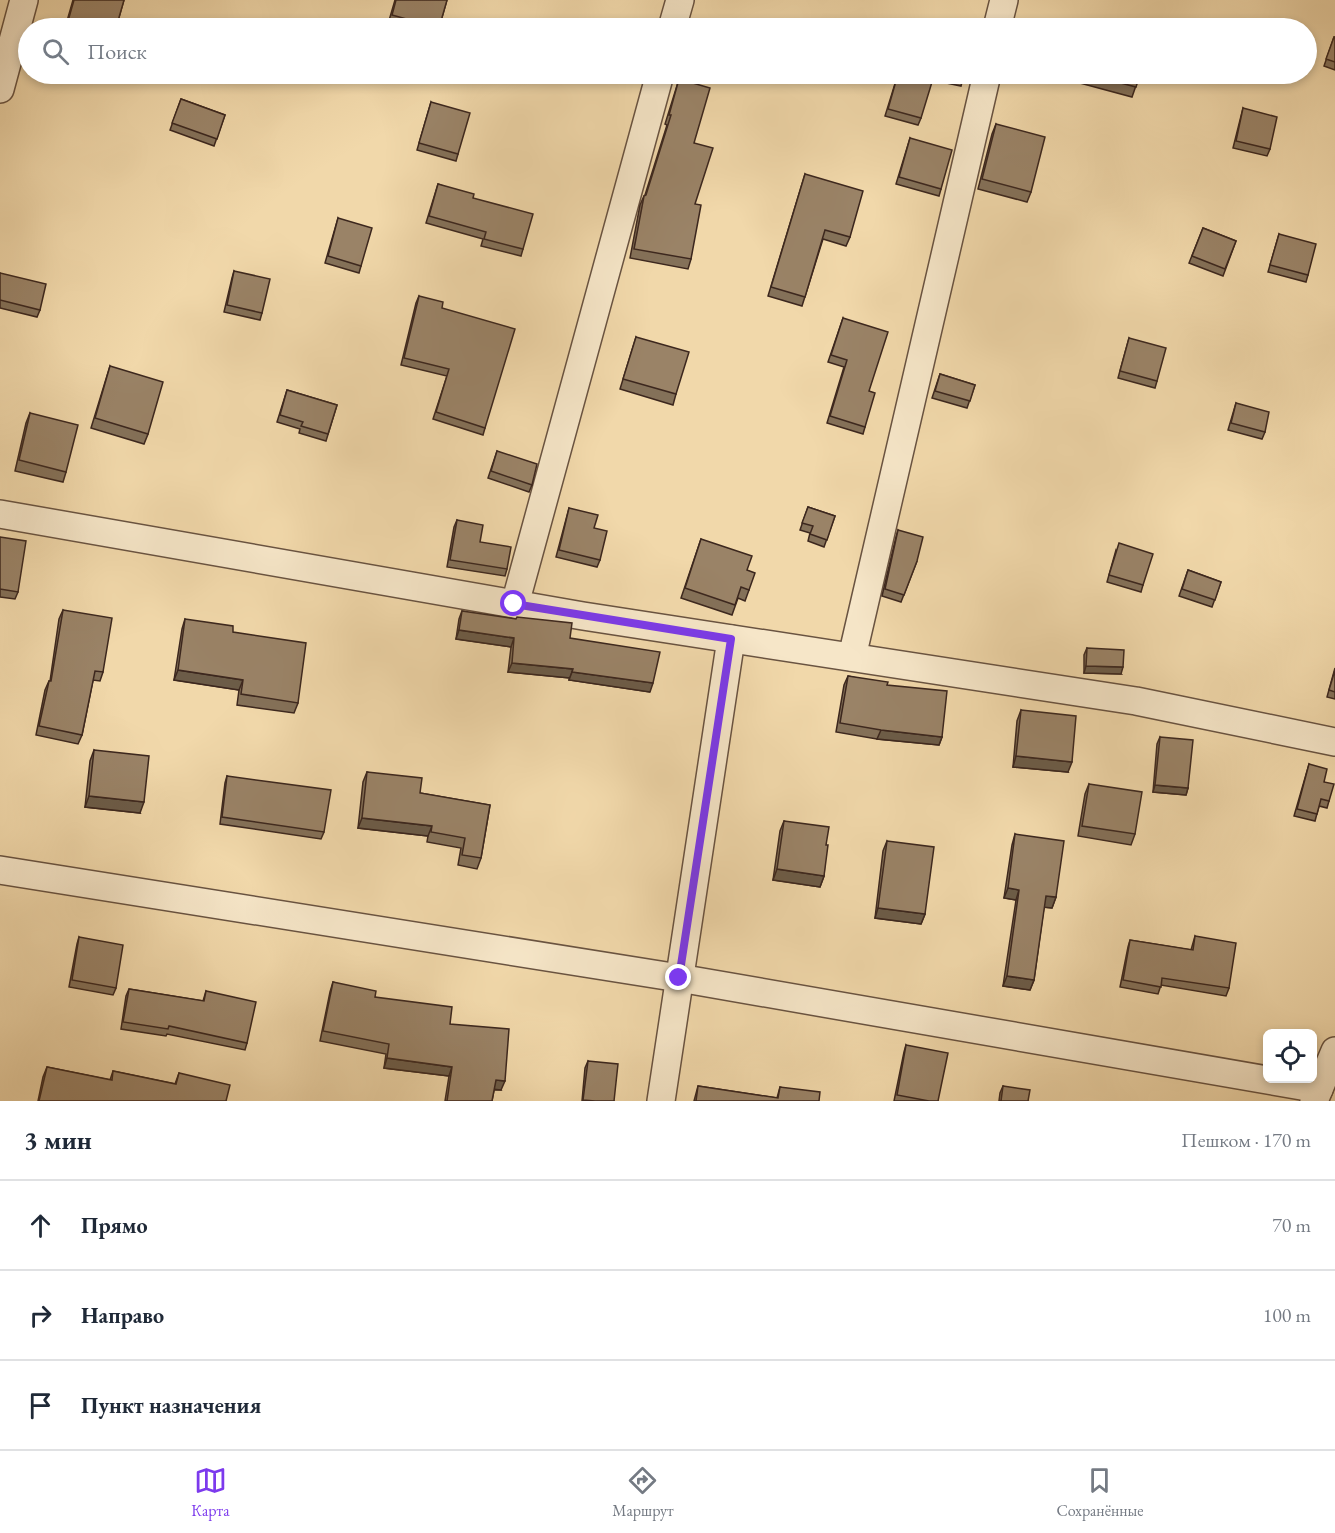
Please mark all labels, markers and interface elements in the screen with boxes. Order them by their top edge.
search box [18,18,1317,84]
icon: search [39,35,72,68]
text: Поиск [87,37,147,66]
route start [500,590,526,616]
route end [665,964,691,990]
map controls [1263,1029,1317,1083]
button: locate [1263,1029,1317,1083]
text: 3 мин [24,1123,92,1157]
text: Пешком · 170 m [1181,1127,1311,1153]
icon: ahead [24,1209,57,1242]
text: Прямо [81,1211,148,1240]
text: 70 m [1272,1212,1311,1238]
icon: right [24,1299,57,1332]
text: Направо [81,1301,164,1330]
text: 100 m [1263,1302,1311,1328]
icon: arrive [24,1389,57,1422]
text: Пункт назначения [81,1391,261,1420]
tab: Карта [191,1464,230,1521]
tab: Маршрут [612,1464,674,1521]
tab: Сохранённые [1056,1464,1144,1521]

